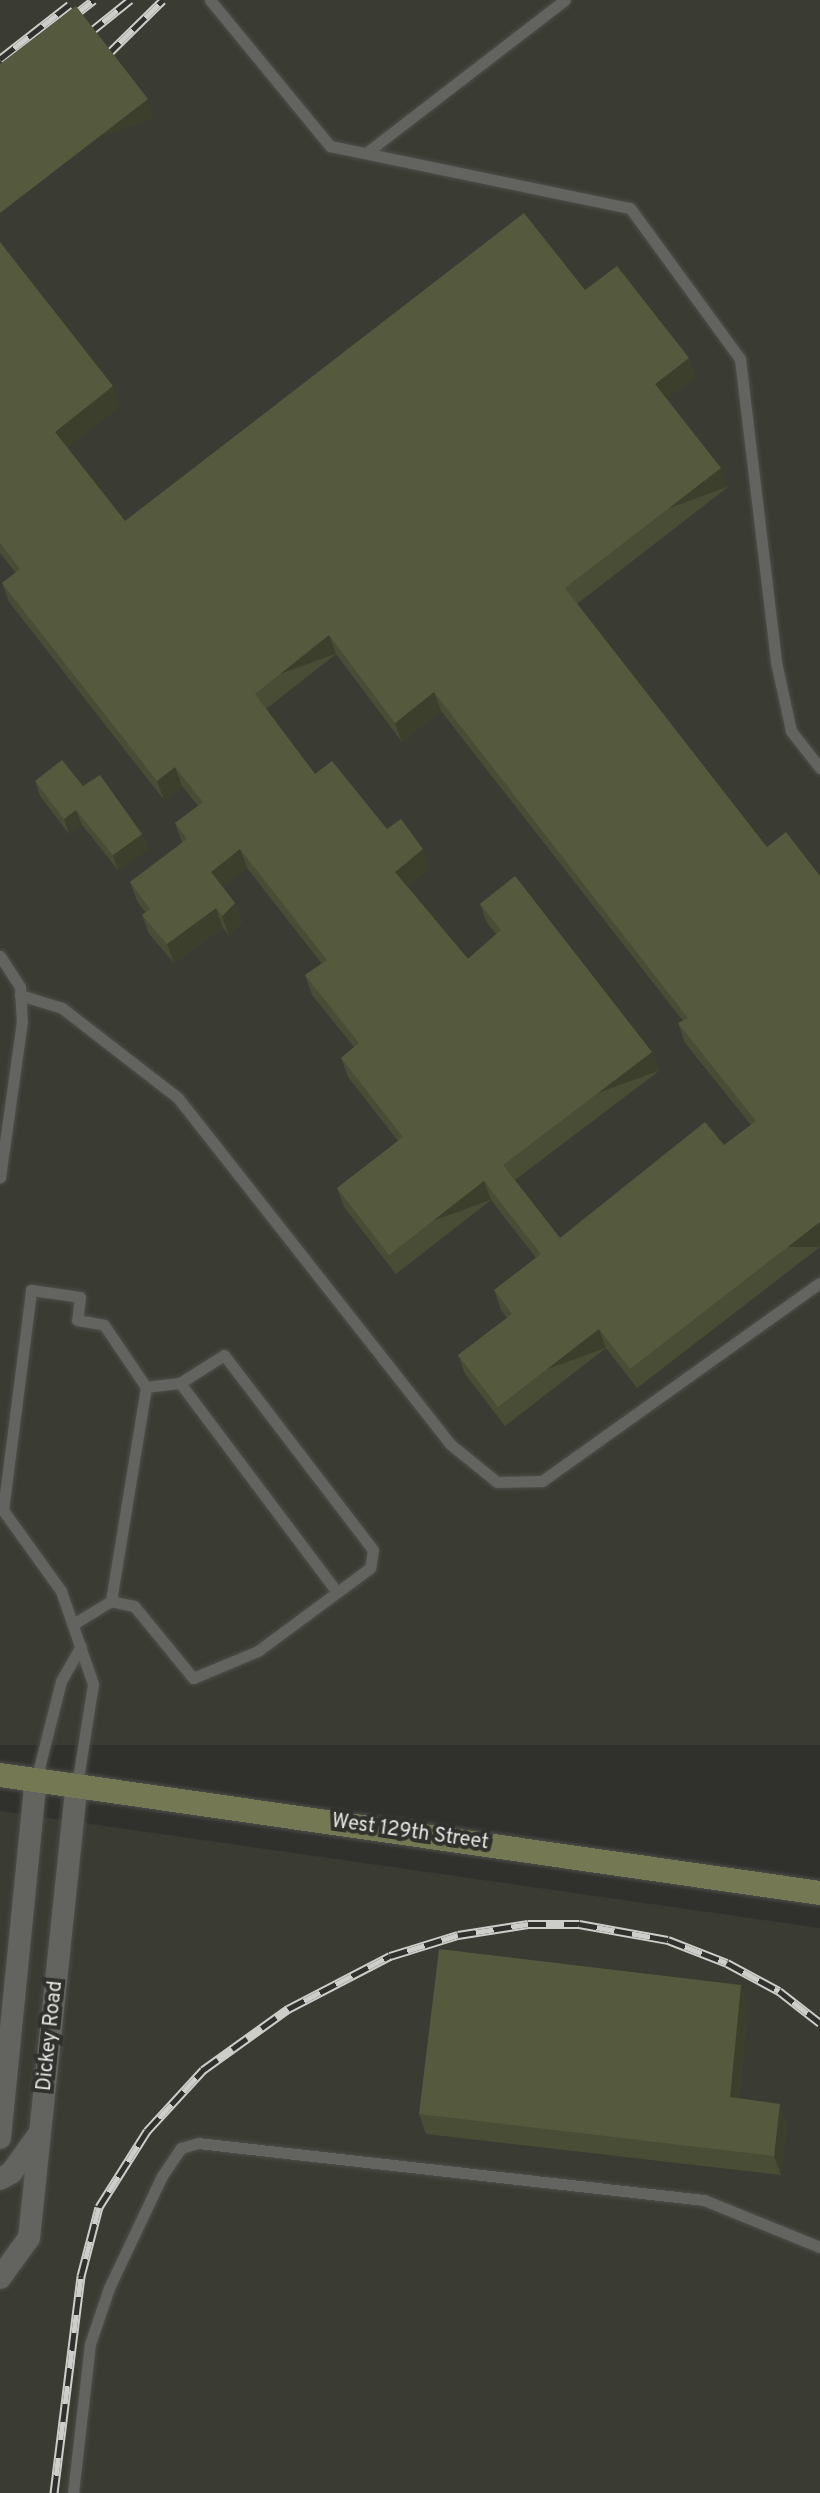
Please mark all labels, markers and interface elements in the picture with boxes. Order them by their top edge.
street label: West 129th Street [330,1810,490,1856]
street label: Dickey Road [33,1980,69,2092]

